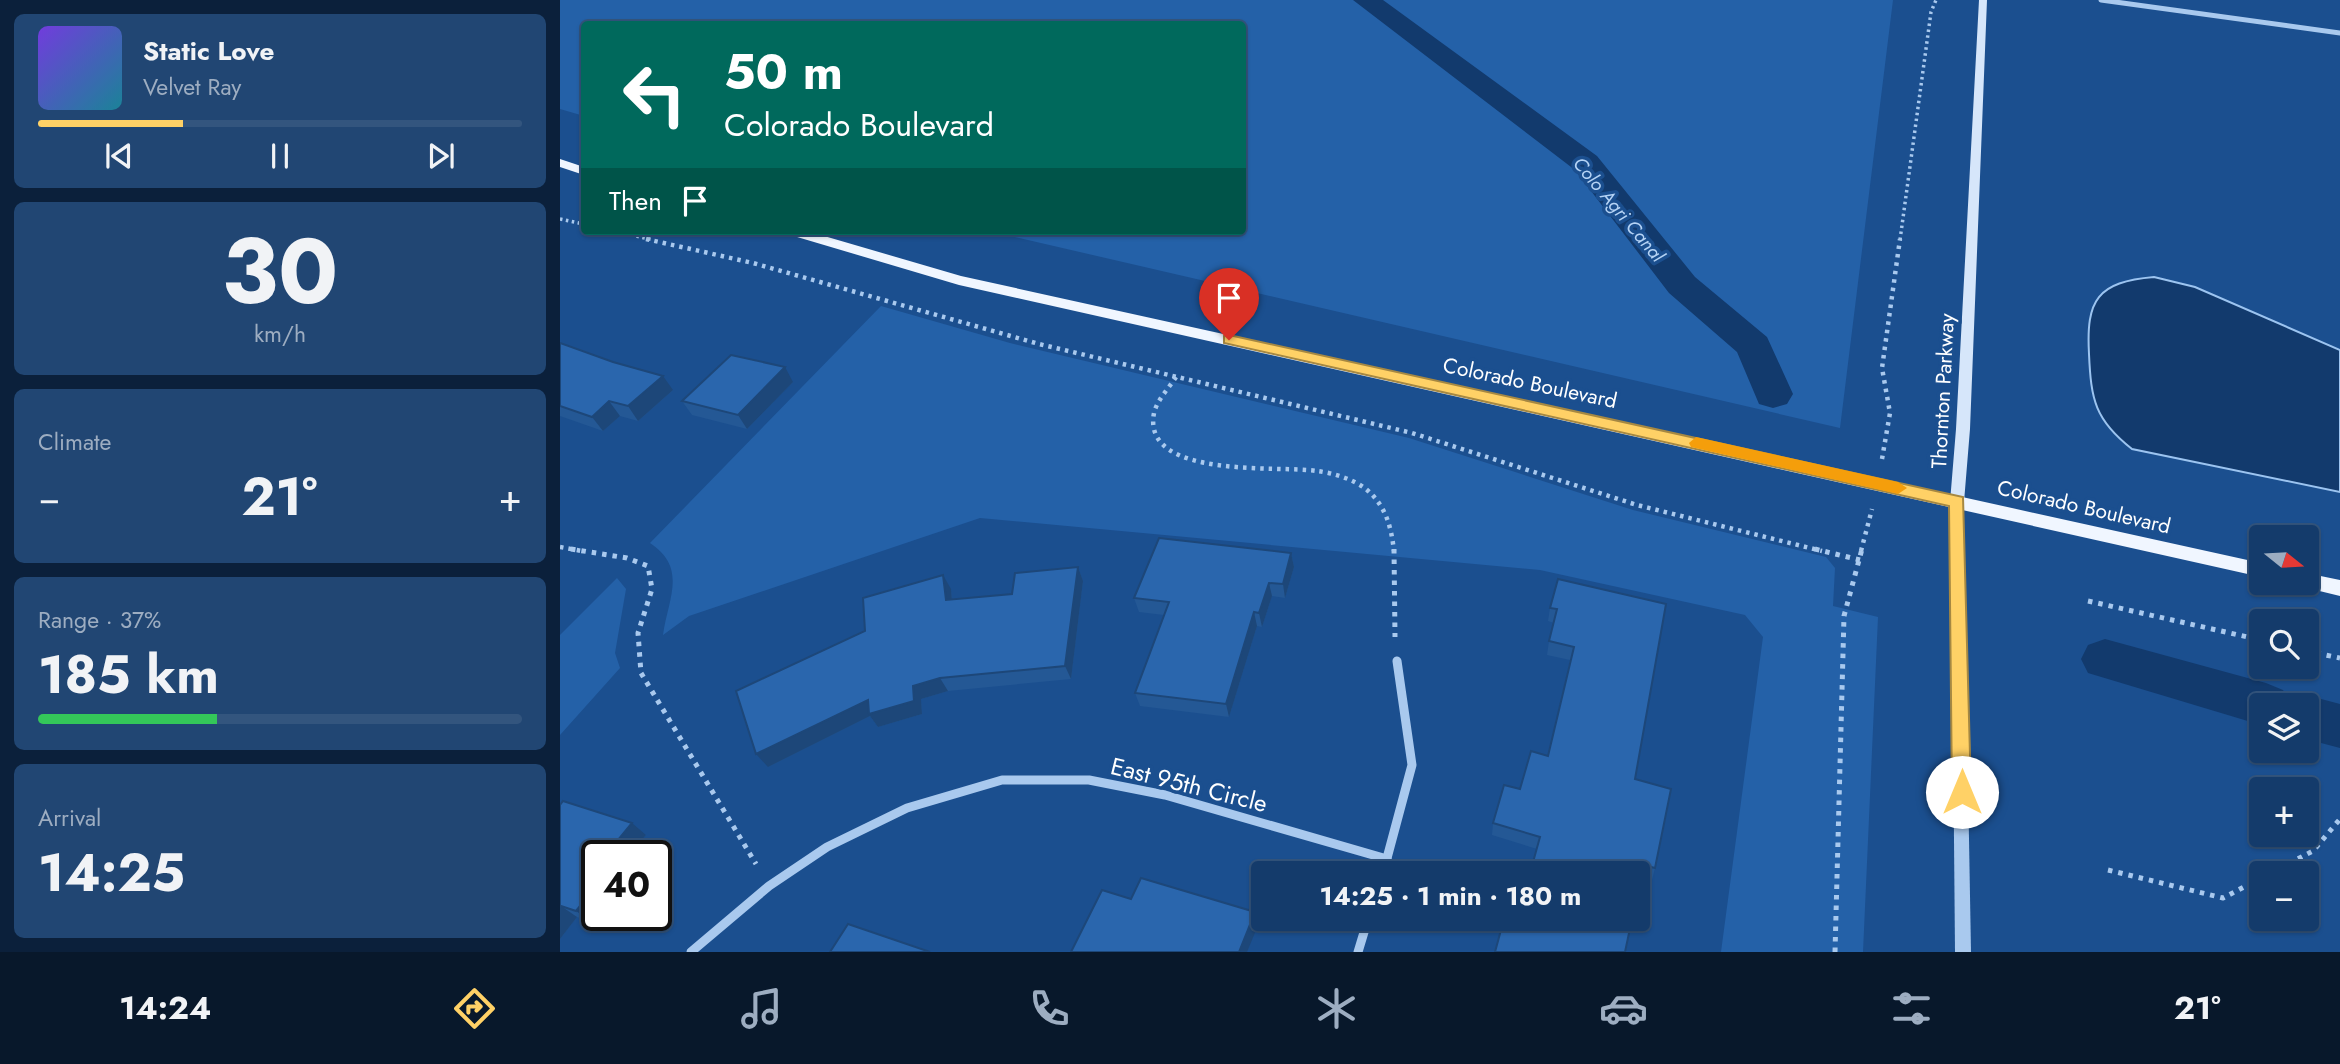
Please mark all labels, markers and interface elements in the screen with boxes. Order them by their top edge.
text: Static Love [143,32,275,70]
text: 50 m [724,37,843,107]
icon: left [609,49,700,140]
text: Velvet Ray [143,70,241,104]
text: Colorado Boulevard [724,102,994,148]
icon: previous [100,137,138,175]
icon: pause [261,137,299,175]
icon: next [422,137,460,175]
water label: Colo Agri Canal [1567,151,1671,268]
text: Then [609,182,662,220]
icon: arrive [676,182,714,220]
text: 30 [222,206,338,337]
pin [1199,268,1259,340]
icon: arrive [1210,279,1248,317]
street label: Thornton Parkway [1924,312,1962,469]
text: km/h [254,317,306,351]
street label: Colorado Boulevard [1440,350,1620,416]
text: Climate [38,425,111,459]
text: 21° [242,459,318,535]
text: − [38,470,60,525]
text: + [499,470,522,525]
street label: Colorado Boulevard [1994,472,2174,542]
north arrow [2249,525,2319,595]
map controls [2249,525,2319,931]
text: Range · 37% [38,603,161,637]
button: search [2249,609,2319,679]
text: 185 km [38,637,219,713]
button: layers [2249,693,2319,763]
street label: East 95th Circle [1107,748,1271,821]
position arrow [1925,755,1999,829]
button: + [2249,777,2319,847]
text: Arrival [38,801,101,835]
text: 14:25 [38,835,185,911]
speed limit sign: 40 [581,840,672,931]
button: − [2249,861,2319,931]
text: 14:25 · 1 min · 180 m [1320,877,1581,915]
icon: directions [450,984,499,1033]
icon: music [737,984,786,1033]
icon: phone [1025,984,1074,1033]
icon: climate [1312,984,1361,1033]
icon: car [1599,984,1648,1033]
icon: filters [1887,984,1936,1033]
text: 14:24 [119,985,211,1031]
text: 21° [2174,985,2221,1031]

